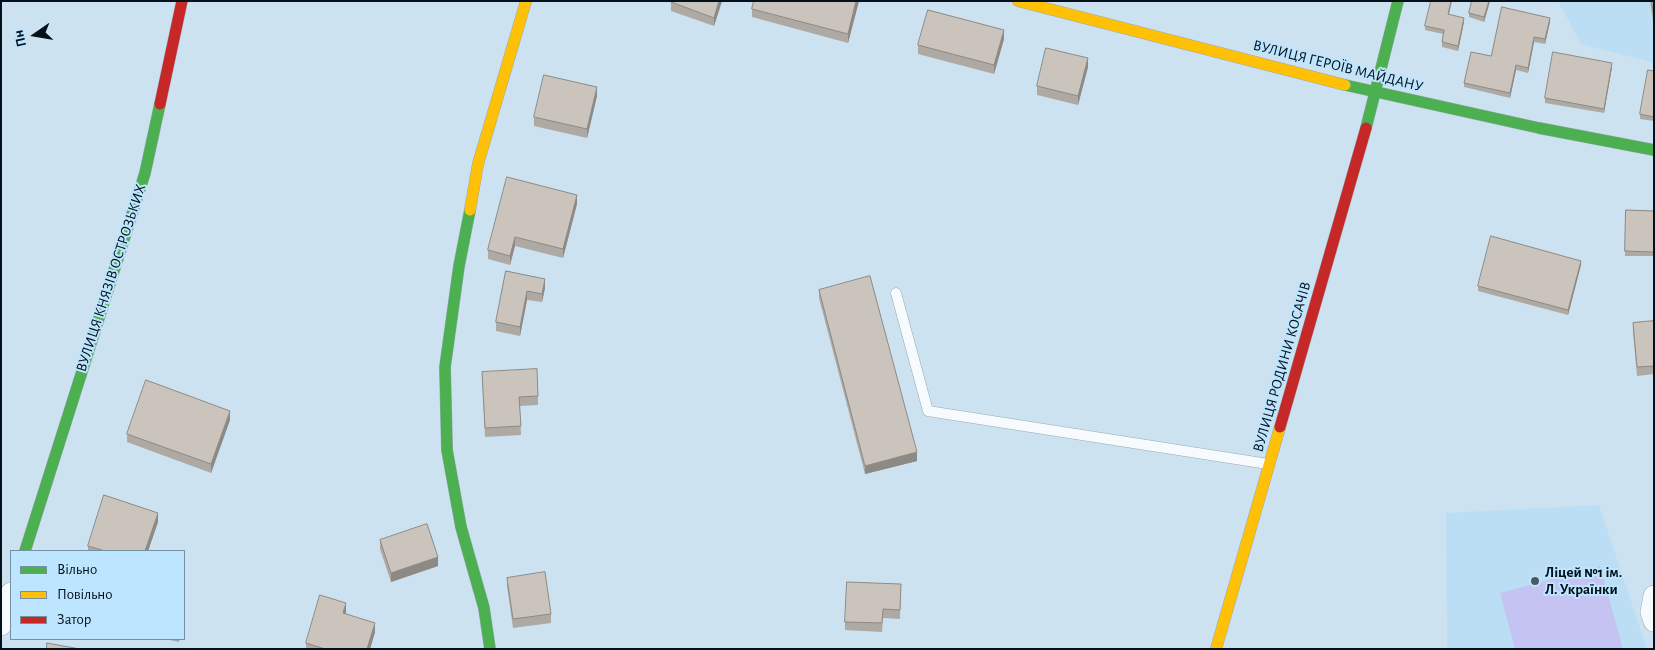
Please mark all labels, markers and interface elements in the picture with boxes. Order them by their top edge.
north arrow [10,10,60,60]
text: Пн [12,28,29,48]
street label: ВУЛИЦЯ ГЕРОЇВ МАЙДАНУ [1251,36,1425,96]
street label: ВУЛИЦЯ КНЯЗІВ ОСТРОЗЬКИХ [72,182,150,374]
street label: ВУЛИЦЯ РОДИНИ КОСАЧІВ [1249,280,1315,454]
legend [10,550,185,640]
text: Вільно [57,562,97,577]
place label: Ліцей №1 ім. Л. Українки [1545,563,1622,598]
marker: Ліцей №1 ім. Л. Українки [1529,575,1541,587]
text: Повільно [57,587,113,602]
text: Затор [57,612,91,627]

